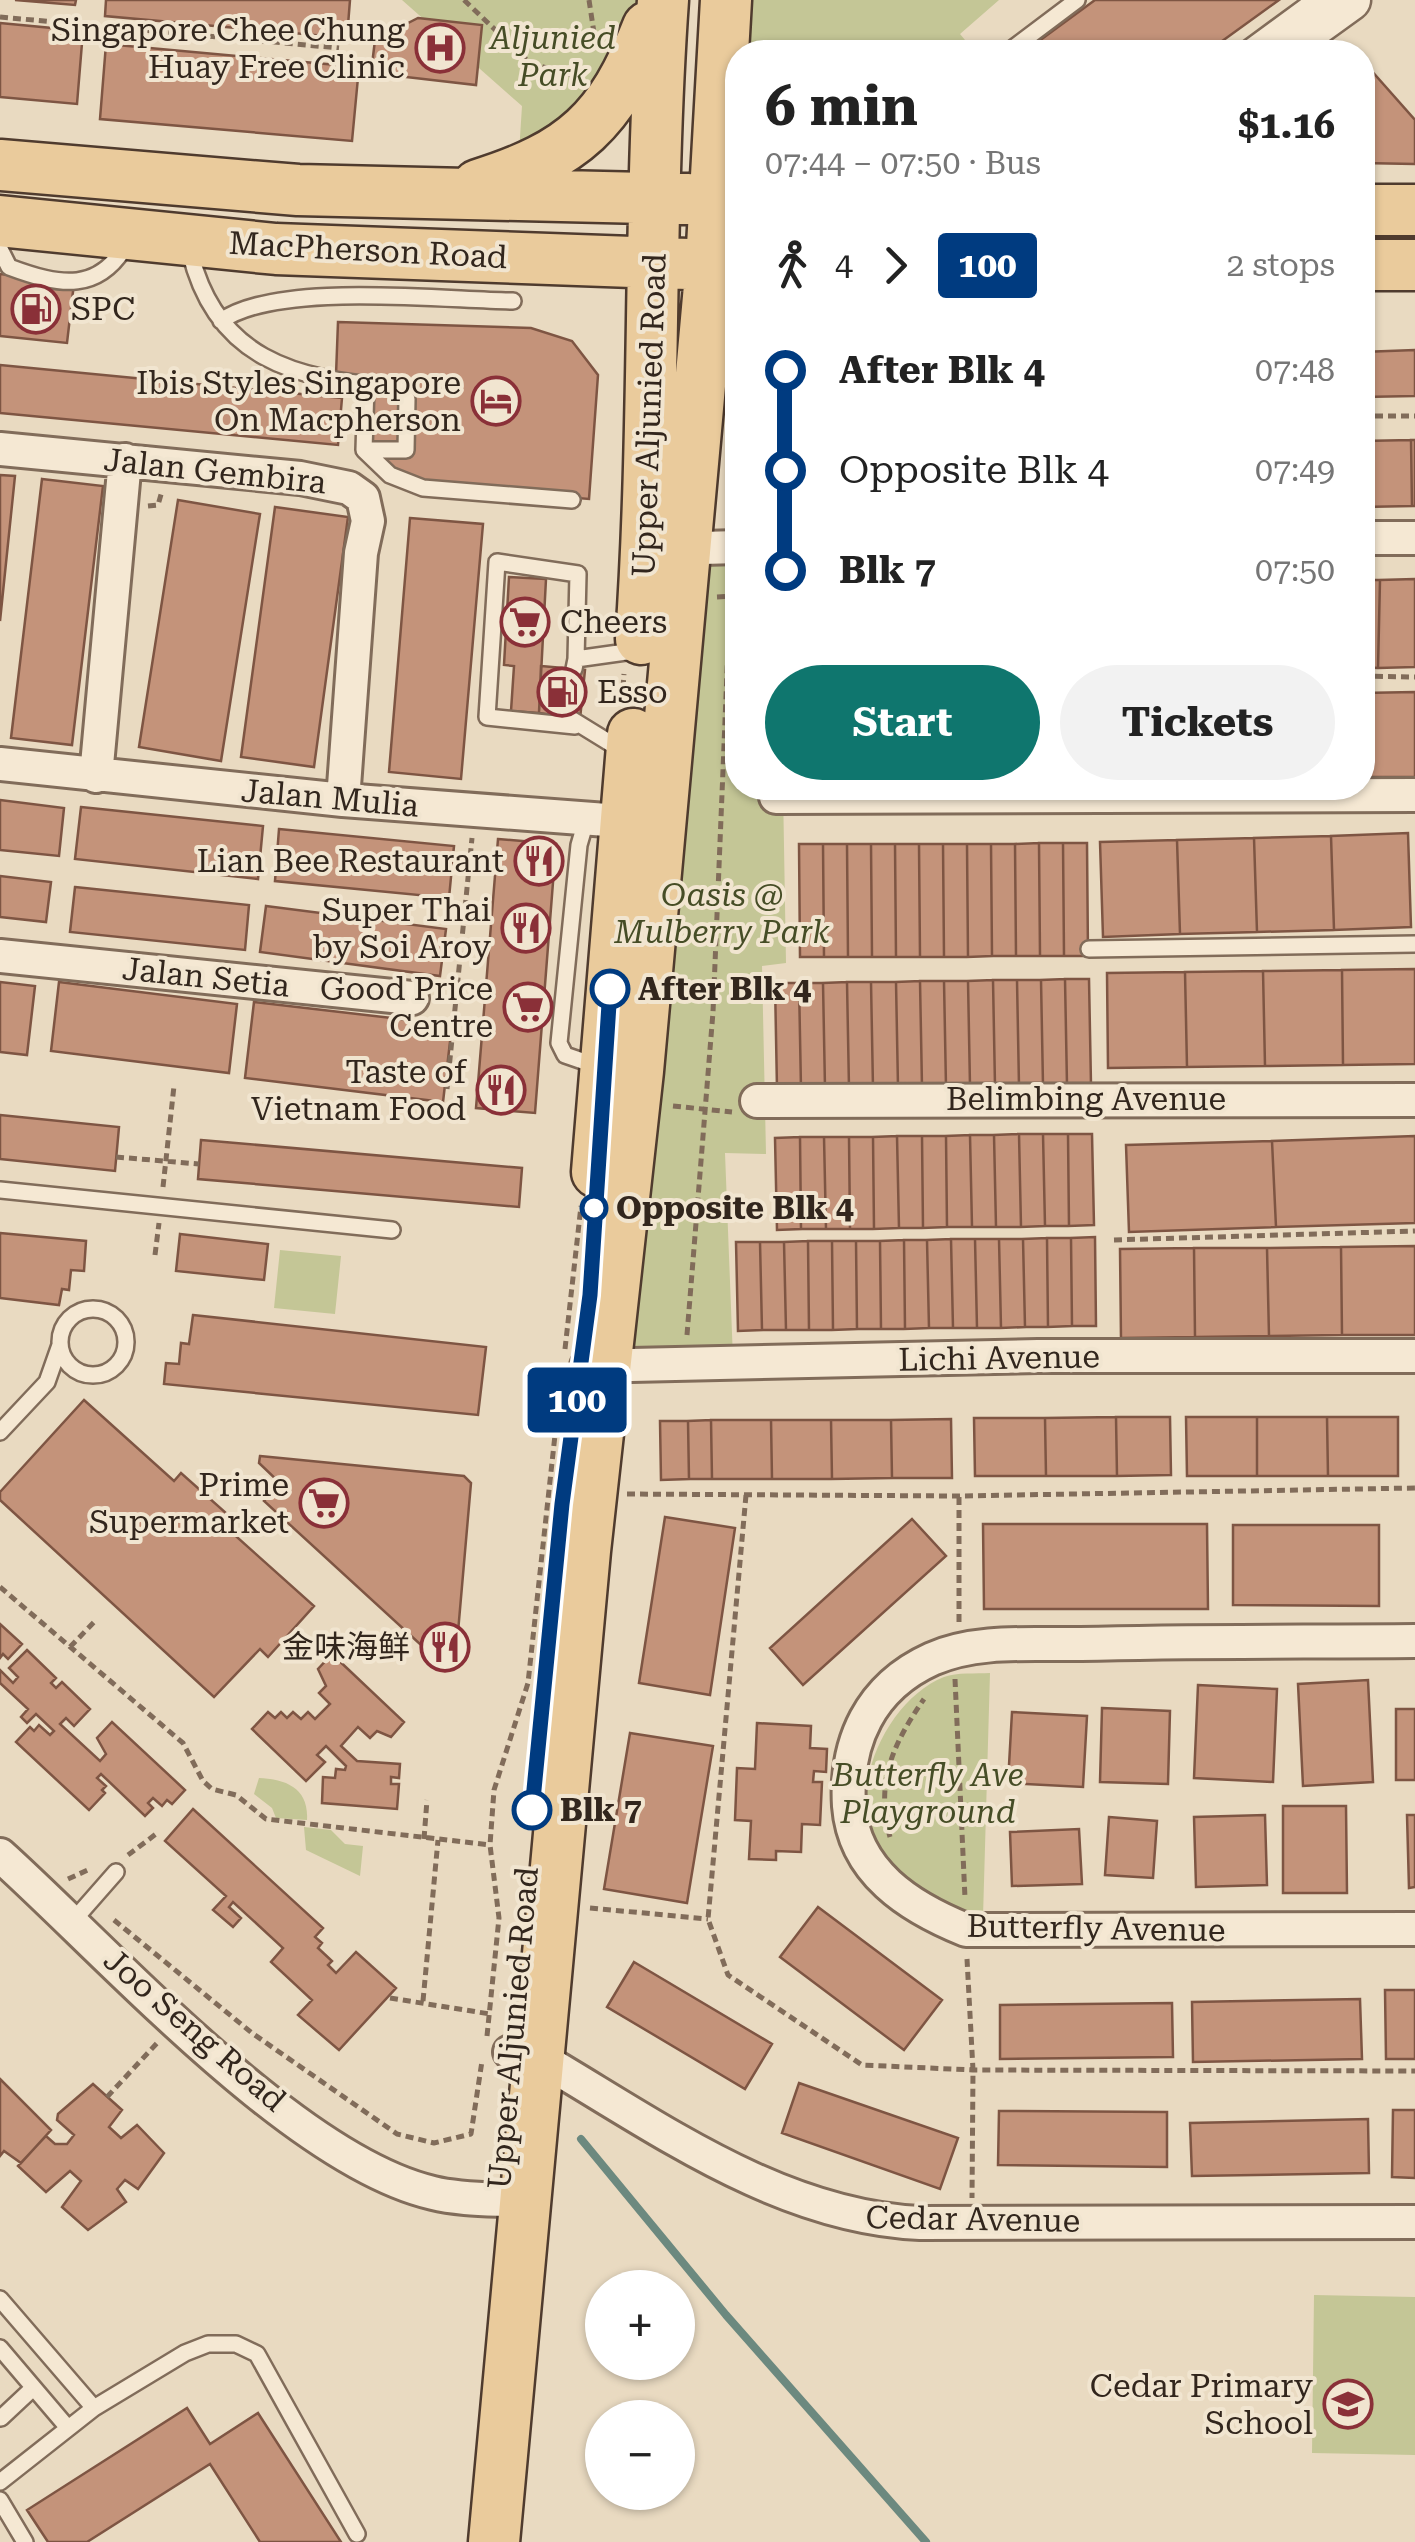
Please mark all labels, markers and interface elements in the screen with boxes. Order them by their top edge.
place label: Singapore Chee Chung Huay Free Clinic [51,11,406,86]
park label: Aljunied Park [488,19,616,94]
hospital icon: Singapore Chee Chung Huay Free Clinic [414,22,466,74]
text: 6 min [765,74,918,138]
text: $1.16 [1238,103,1335,147]
text: 07:44 – 07:50 · Bus [765,144,1041,182]
street label: MacPherson Road [228,224,508,276]
icon: walk [765,238,820,293]
icon: forward [868,238,923,293]
text: 100 [958,245,1017,286]
text: 4 [835,246,853,284]
text: 2 stops [1226,246,1335,284]
street label: Upper Aljunied Road [624,253,674,577]
fuel station icon: SPC [10,283,62,335]
place label: SPC [71,290,135,328]
text: After Blk 4 [839,348,1045,392]
text: 07:48 [1255,351,1335,389]
place label: Ibis Styles Singapore On Macpherson [136,364,461,439]
hotel icon: Ibis Styles Singapore On Macpherson [470,375,522,427]
street label: Jalan Gembira [102,440,328,502]
text: Opposite Blk 4 [839,448,1109,492]
text: 07:49 [1255,451,1335,489]
text: Blk 7 [839,548,936,592]
text: 07:50 [1255,551,1335,589]
supermarket icon: Cheers [499,596,551,648]
place label: Cheers [560,603,667,641]
button: Start [765,665,1040,780]
button: Tickets [1060,665,1335,780]
fuel station icon: Esso [536,666,588,718]
place label: Esso [597,673,668,711]
street label: Jalan Mulia [240,771,420,825]
restaurant icon: Lian Bee Restaurant [513,835,565,887]
place label: Lian Bee Restaurant [197,842,504,880]
park label: Oasis @ Mulberry Park [613,876,830,951]
place label: Super Thai by Soi Aroy [313,891,491,966]
restaurant icon: Super Thai by Soi Aroy [500,902,552,954]
street label: Jalan Setia [120,949,292,1005]
place label: Good Price Centre [320,970,493,1045]
marker: After Blk 4 [591,970,629,1008]
place label: After Blk 4 [638,970,811,1008]
supermarket icon: Good Price Centre [502,981,554,1033]
place label: Taste of Vietnam Food [251,1053,468,1128]
restaurant icon: Taste of Vietnam Food [475,1064,527,1116]
street label: Belimbing Avenue [946,1080,1226,1118]
place label: Opposite Blk 4 [616,1189,854,1227]
marker: Opposite Blk 4 [581,1195,607,1221]
street label: Lichi Avenue [898,1337,1100,1379]
line badge: 100 [520,1368,634,1432]
text: 100 [548,1380,606,1421]
place label: Prime Supermarket [89,1466,289,1541]
supermarket icon: Prime Supermarket [298,1477,350,1529]
restaurant icon: 金味海鲜 [419,1621,471,1673]
place label: 金味海鲜 [282,1628,410,1666]
park label: Butterfly Ave Playground [831,1756,1024,1831]
marker: Blk 7 [513,1791,551,1829]
place label: Blk 7 [560,1791,642,1829]
street label: Upper Aljunied Road [480,1865,546,2191]
street label: Butterfly Avenue [966,1907,1226,1949]
street label: Joo Seng Road [96,1941,294,2119]
street label: Cedar Avenue [865,2198,1081,2240]
map controls [585,2270,695,2510]
button: + [585,2270,695,2380]
place label: Cedar Primary School [1090,2367,1313,2442]
school or university icon: Cedar Primary School [1322,2378,1374,2430]
button: − [585,2400,695,2510]

